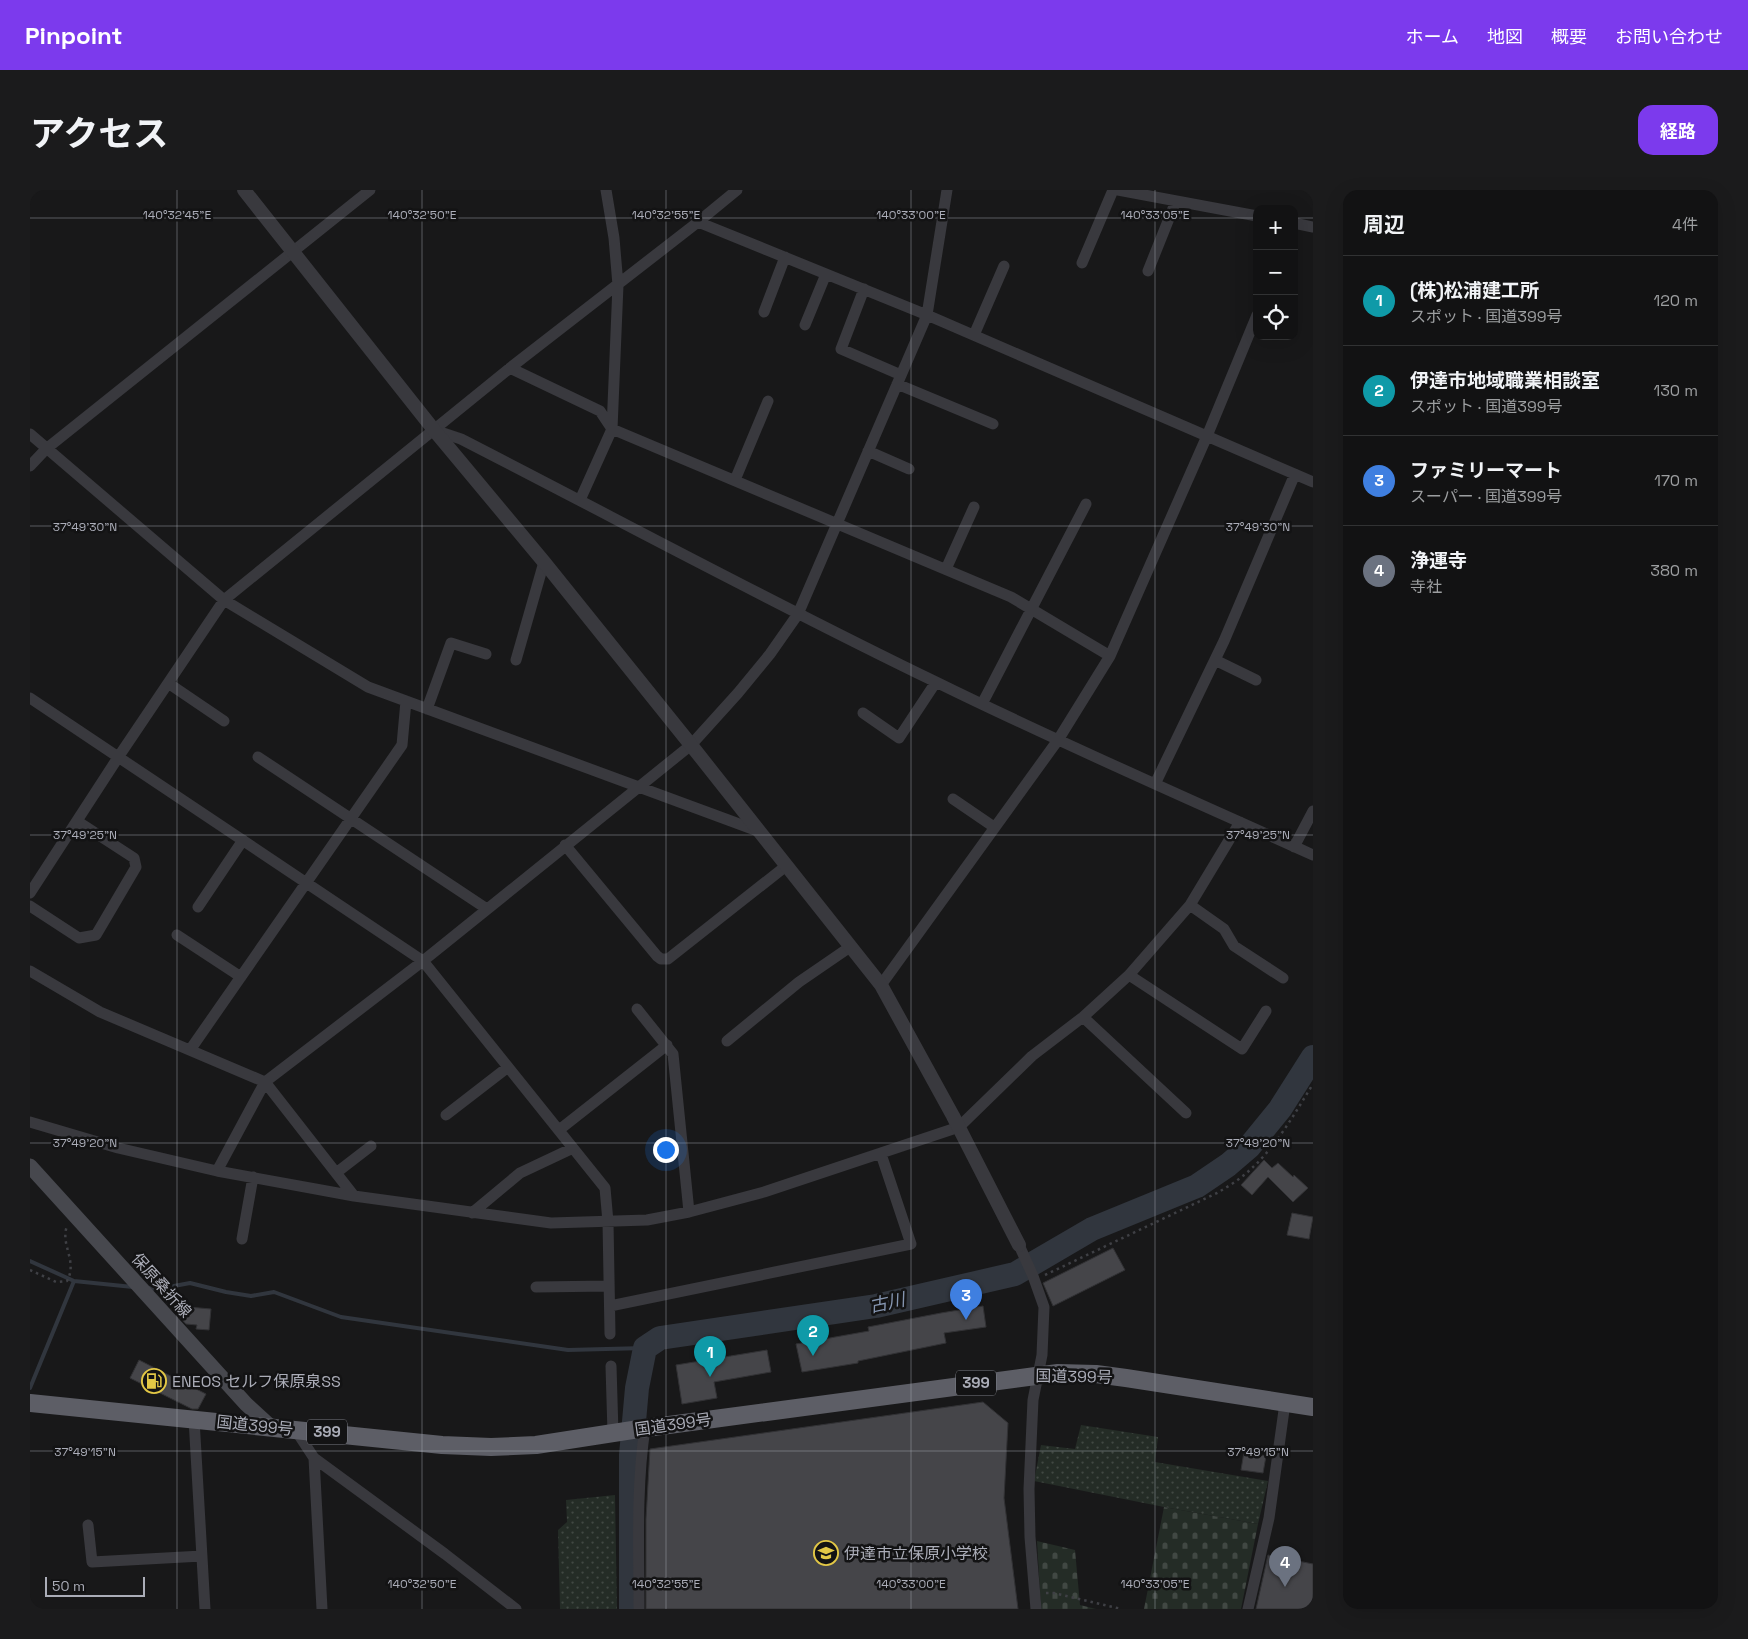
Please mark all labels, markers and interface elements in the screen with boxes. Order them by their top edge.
text: Pinpoint [25,20,122,51]
text: ホーム [1406,25,1459,48]
text: 地図 [1487,25,1523,48]
text: 概要 [1551,25,1587,48]
text: お問い合わせ [1615,25,1723,48]
button: 経路 [1638,105,1718,155]
text: アクセス [30,112,168,156]
map controls [1253,205,1298,340]
button: + [1253,205,1298,250]
text: 140°32'45"E [143,207,211,223]
text: 140°32'50"E [387,207,457,223]
text: 140°32'55"E [632,207,700,223]
text: 140°33'00"E [876,207,946,223]
text: 140°33'05"E [1120,207,1190,223]
text: 周辺 [1363,211,1405,238]
text: 4件 [1672,214,1698,235]
button: − [1253,250,1298,295]
text: (株)松浦建工所 [1410,278,1539,303]
text: 1 [1375,290,1383,311]
text: 120 m [1654,290,1698,311]
button: locate [1253,295,1298,340]
text: スポット · 国道399号 [1410,306,1562,327]
text: 伊達市地域職業相談室 [1410,368,1600,393]
text: 2 [1374,380,1384,401]
text: 130 m [1654,380,1698,401]
text: スポット · 国道399号 [1410,396,1562,417]
text: ファミリーマート [1410,458,1562,483]
text: 3 [1374,470,1384,491]
text: 170 m [1654,470,1698,491]
text: スーパー · 国道399号 [1410,486,1562,507]
text: 37°49'30"N [53,519,117,535]
text: 37°49'30"N [1226,519,1290,535]
text: 浄運寺 [1410,548,1467,573]
text: 4 [1374,560,1384,581]
text: 380 m [1650,560,1698,581]
text: 寺社 [1410,576,1442,597]
text: 37°49'25"N [53,827,117,843]
text: 37°49'25"N [1226,827,1290,843]
text: 37°49'20"N [53,1135,117,1151]
text: 37°49'20"N [1226,1135,1290,1151]
your location [653,1137,679,1163]
street label: 保原桑折線 [127,1249,196,1322]
pin: 3 [950,1279,982,1320]
water label: 古川 [867,1287,909,1318]
pin: 2 [797,1315,829,1356]
pin: 1 [694,1336,726,1377]
street label: 国道399号 [1035,1365,1113,1388]
fuel station icon: ENEOS セルフ保原泉SS [141,1368,167,1394]
road number: 399 [956,1370,996,1396]
place label: ENEOS セルフ保原泉SS [172,1371,341,1392]
street label: 国道399号 [633,1409,713,1440]
street label: 国道399号 [215,1411,294,1440]
road number: 399 [307,1420,347,1444]
text: 37°49'15"N [54,1444,116,1460]
text: 37°49'15"N [1227,1444,1289,1460]
school or university icon: 伊達市立保原小学校 [813,1540,839,1566]
place label: 伊達市立保原小学校 [844,1543,988,1564]
pin: 4 [1269,1546,1301,1587]
scale bar [45,1574,145,1597]
text: 140°32'50"E [387,1576,457,1592]
text: 140°32'55"E [632,1576,700,1592]
text: 140°33'00"E [876,1576,946,1592]
text: 140°33'05"E [1120,1576,1190,1592]
text: 50 m [52,1577,85,1595]

